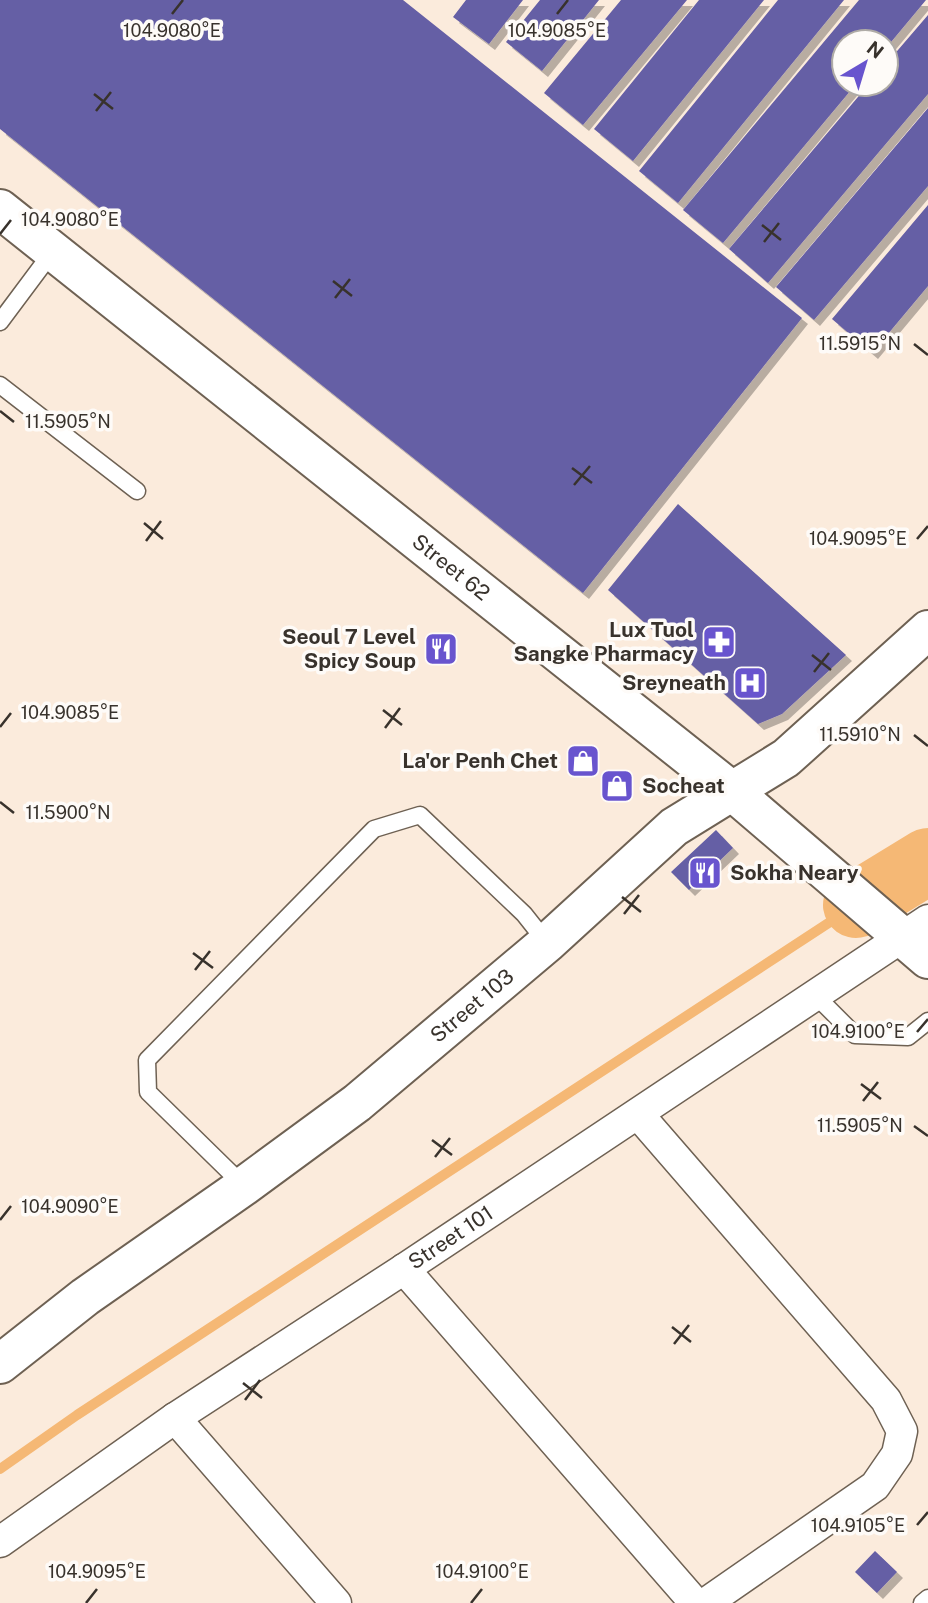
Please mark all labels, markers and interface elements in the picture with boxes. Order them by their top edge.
text: 104.9080°E [123,20,221,41]
text: 104.9085°E [508,20,606,41]
north arrow [830,28,900,98]
text: N [863,36,888,63]
text: 104.9080°E [21,209,119,230]
text: 11.5915°N [819,333,901,354]
text: 11.5905°N [25,411,111,432]
text: 104.9095°E [809,528,907,549]
street label: Street 62 [407,529,495,606]
place label: Lux Tuol Sangke Pharmacy [513,617,694,666]
pharmacy icon: Lux Tuol Sangke Pharmacy [700,623,738,661]
place label: Seoul 7 Level Spicy Soup [282,624,416,673]
restaurant icon: Seoul 7 Level Spicy Soup [422,630,460,668]
hospital icon: Sreyneath [731,664,769,702]
place label: Sreyneath [622,670,726,695]
text: 104.9085°E [21,702,119,723]
text: 11.5910°N [819,724,901,745]
shop icon: La'or Penh Chet [564,742,602,780]
place label: La'or Penh Chet [402,748,558,773]
shop icon: Socheat [598,767,636,805]
place label: Socheat [642,773,725,798]
text: 11.5900°N [25,802,111,823]
restaurant icon: Sokha Neary [686,854,724,892]
place label: Sokha Neary [730,860,859,885]
street label: Street 103 [425,963,519,1048]
text: 104.9100°E [811,1021,905,1042]
text: 11.5905°N [817,1115,903,1136]
text: 104.9090°E [21,1196,119,1217]
street label: Street 101 [404,1200,498,1275]
text: 104.9105°E [811,1515,905,1536]
text: 104.9095°E [48,1561,146,1582]
text: 104.9100°E [435,1561,529,1582]

